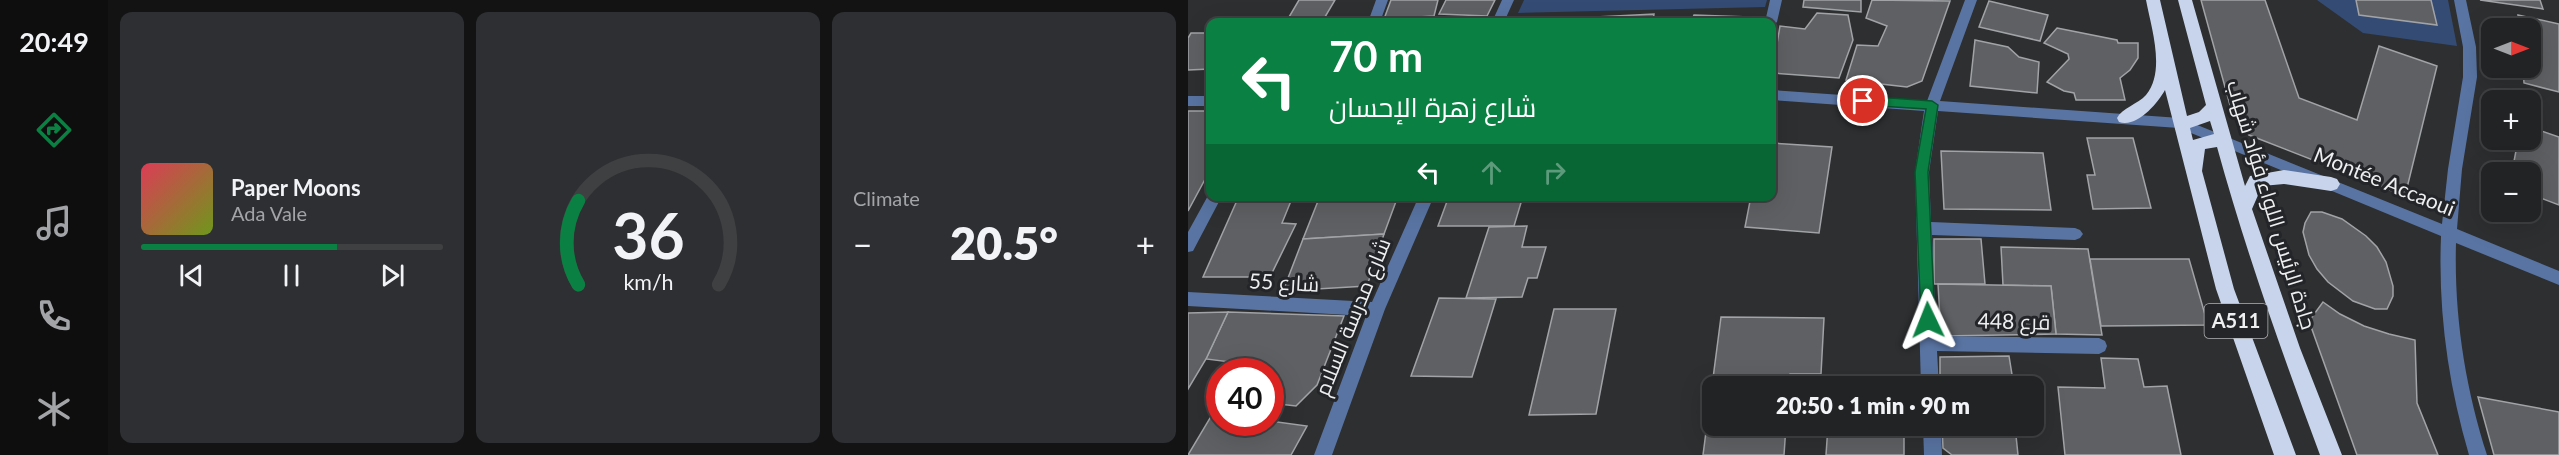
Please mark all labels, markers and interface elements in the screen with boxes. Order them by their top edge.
north arrow [2481,18,2541,78]
map controls [2481,18,2541,222]
text: 20:49 [19,25,89,58]
text: 70 m [1329,31,1423,81]
icon: left [1230,42,1308,120]
pin [1837,75,1888,126]
street label: جادة الرئيس اللواء فؤاد شهاب [2221,77,2322,333]
icon: arrive [1846,84,1879,117]
text: شارع زهرة الإحسان [1329,90,1536,123]
button: + [2481,90,2541,150]
icon: directions [33,109,75,151]
street label: Montée Accaoui [2310,141,2459,220]
icon: left [1412,156,1445,189]
icon: ahead [1475,156,1508,189]
icon: right [1538,156,1571,189]
button: − [2481,162,2541,222]
text: Paper Moons [231,174,361,201]
text: Climate [853,186,920,210]
text: 36 [612,197,684,272]
text: Ada Vale [231,201,307,225]
icon: music [33,202,75,244]
text: 20.5° [950,216,1058,270]
text: − [853,224,872,264]
text: + [1136,224,1155,264]
street label: شارع مدرسة السلام [1309,234,1397,400]
icon: previous [175,259,208,292]
icon: pause [275,259,308,292]
icon: next [376,259,409,292]
street label: شارع 55 [1248,267,1320,299]
text: km/h [623,269,673,295]
position arrow [1896,288,1960,352]
icon: phone [33,295,75,337]
road number: A511 [2204,304,2268,338]
street label: قرع 448 [1977,307,2051,337]
speed limit sign: 40 [1206,358,1284,436]
icon: climate [33,388,75,430]
text: 20:50 · 1 min · 90 m [1776,392,1970,419]

